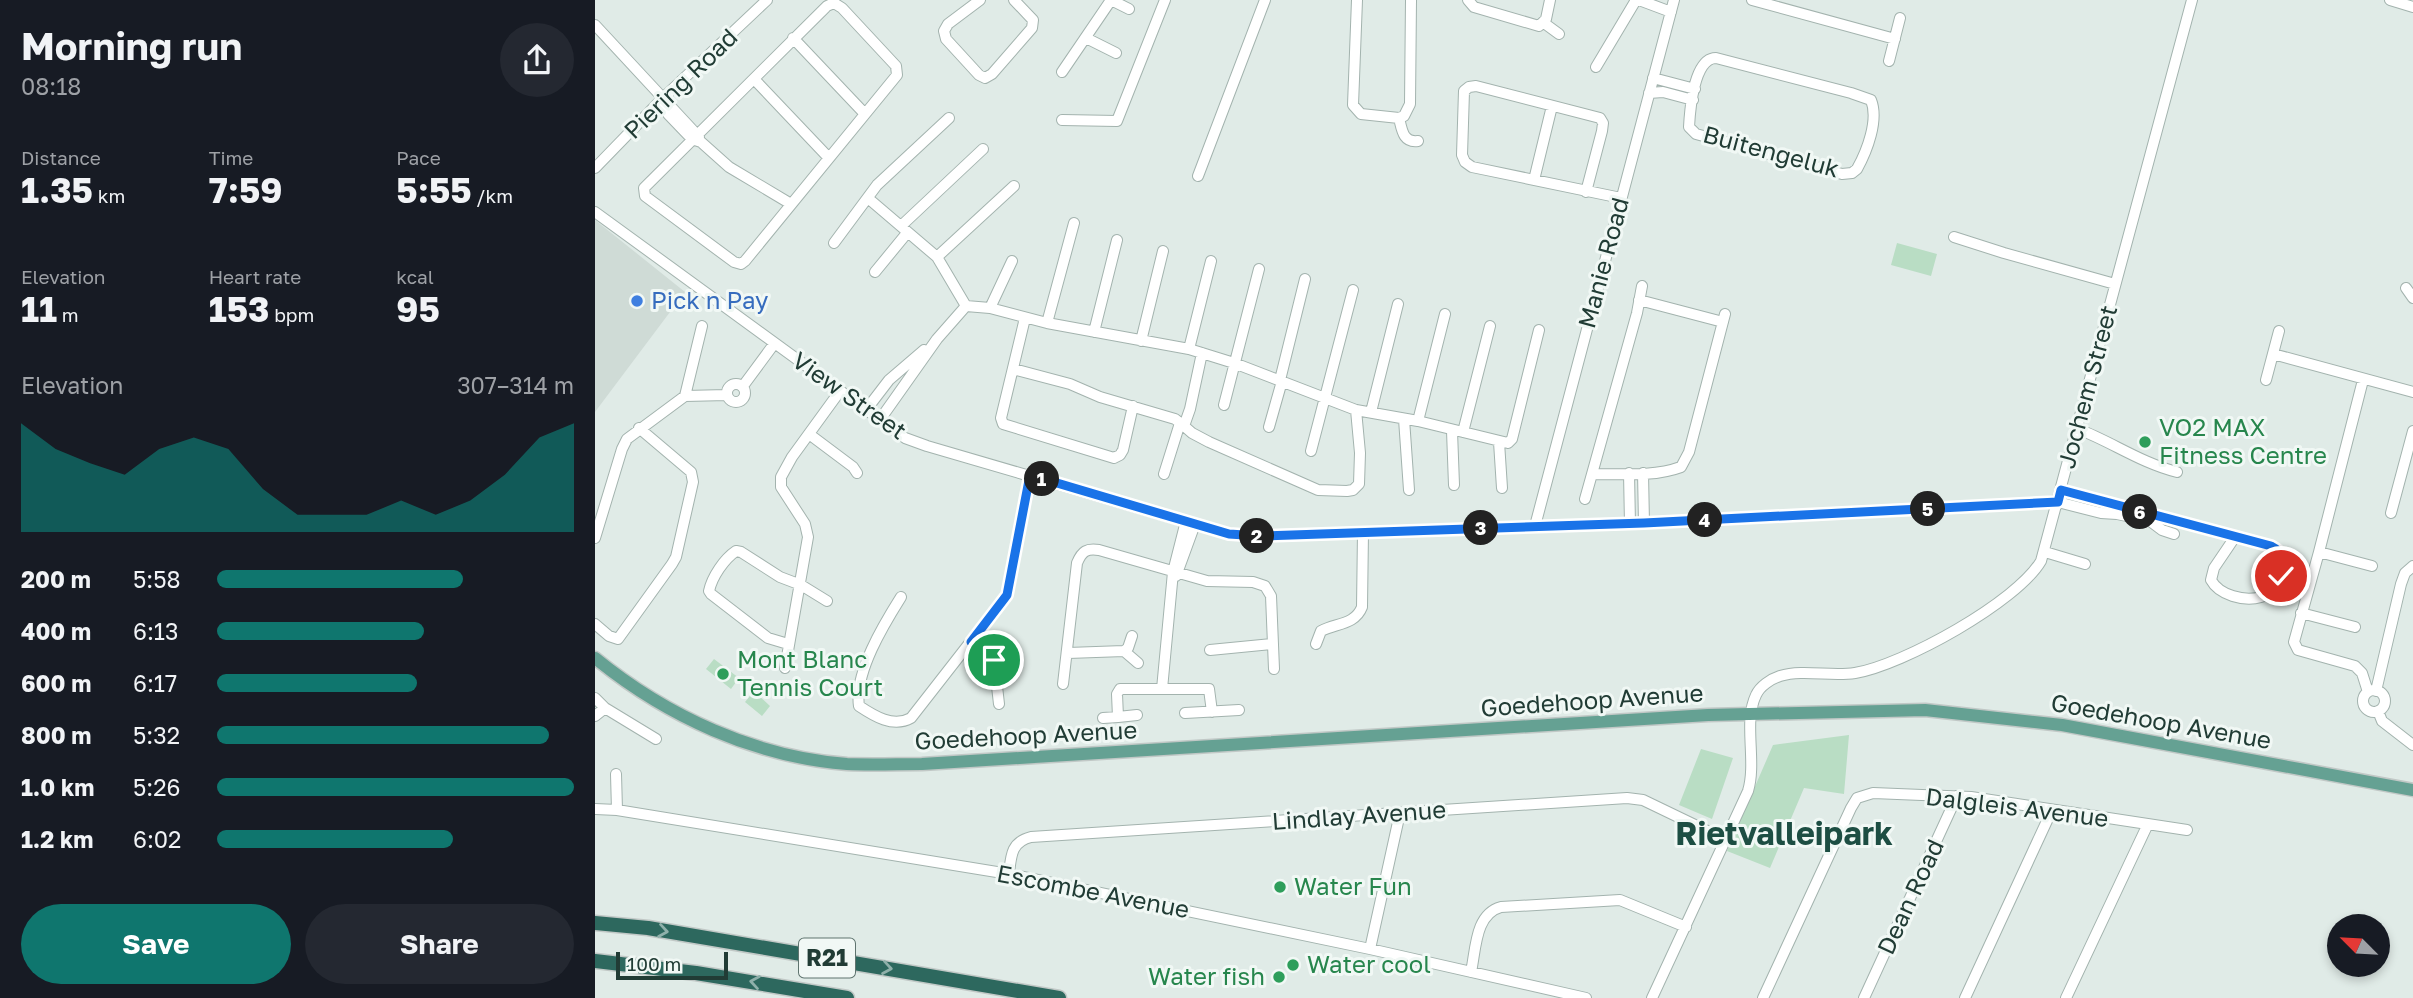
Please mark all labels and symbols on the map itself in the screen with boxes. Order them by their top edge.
street label: Piering Road [617,22,743,144]
street label: Buitengeluk [1700,118,1843,183]
street label: Manie Road [1571,194,1634,331]
place label: Pick n Pay [651,285,769,314]
marker: Pick n Pay [629,293,645,309]
street label: Jochem Street [2051,302,2122,471]
street label: View Street [787,345,913,445]
place label: VO2 MAX Fitness Centre [2159,412,2327,469]
marker: VO2 MAX Fitness Centre [2137,434,2153,450]
pin: 1 [1025,462,1059,496]
pin: 5 [1911,491,1945,526]
pin: 6 [2123,494,2157,530]
pin: 4 [1687,503,1723,538]
pin: 3 [1463,510,1498,546]
pin: 2 [1239,518,1275,554]
pin [2251,546,2311,606]
pin [964,630,1024,690]
place label: Mont Blanc Tennis Court [737,644,883,701]
marker: Mont Blanc Tennis Court [715,666,731,682]
street label: Goedehoop Avenue [1480,677,1704,722]
street label: Goedehoop Avenue [2049,687,2274,754]
street label: Goedehoop Avenue [914,714,1138,755]
street label: Dalgleis Avenue [1924,781,2110,832]
street label: Lindlay Avenue [1271,794,1447,835]
district label: Rietvalleipark [1675,814,1893,852]
street label: Dean Road [1870,834,1949,959]
street label: Escombe Avenue [995,858,1192,923]
place label: Water Fun [1294,871,1412,900]
marker: Water Fun [1272,879,1288,895]
north arrow [2327,914,2391,976]
one-way arrow [657,923,669,938]
road number: R21 [799,939,855,978]
scale bar [616,949,728,981]
place label: Water cool [1307,949,1431,978]
marker: Water cool [1285,957,1301,973]
one-way arrow [881,960,893,975]
place label: Water fish [1148,961,1265,990]
marker: Water fish [1271,969,1287,985]
one-way arrow [749,975,761,990]

